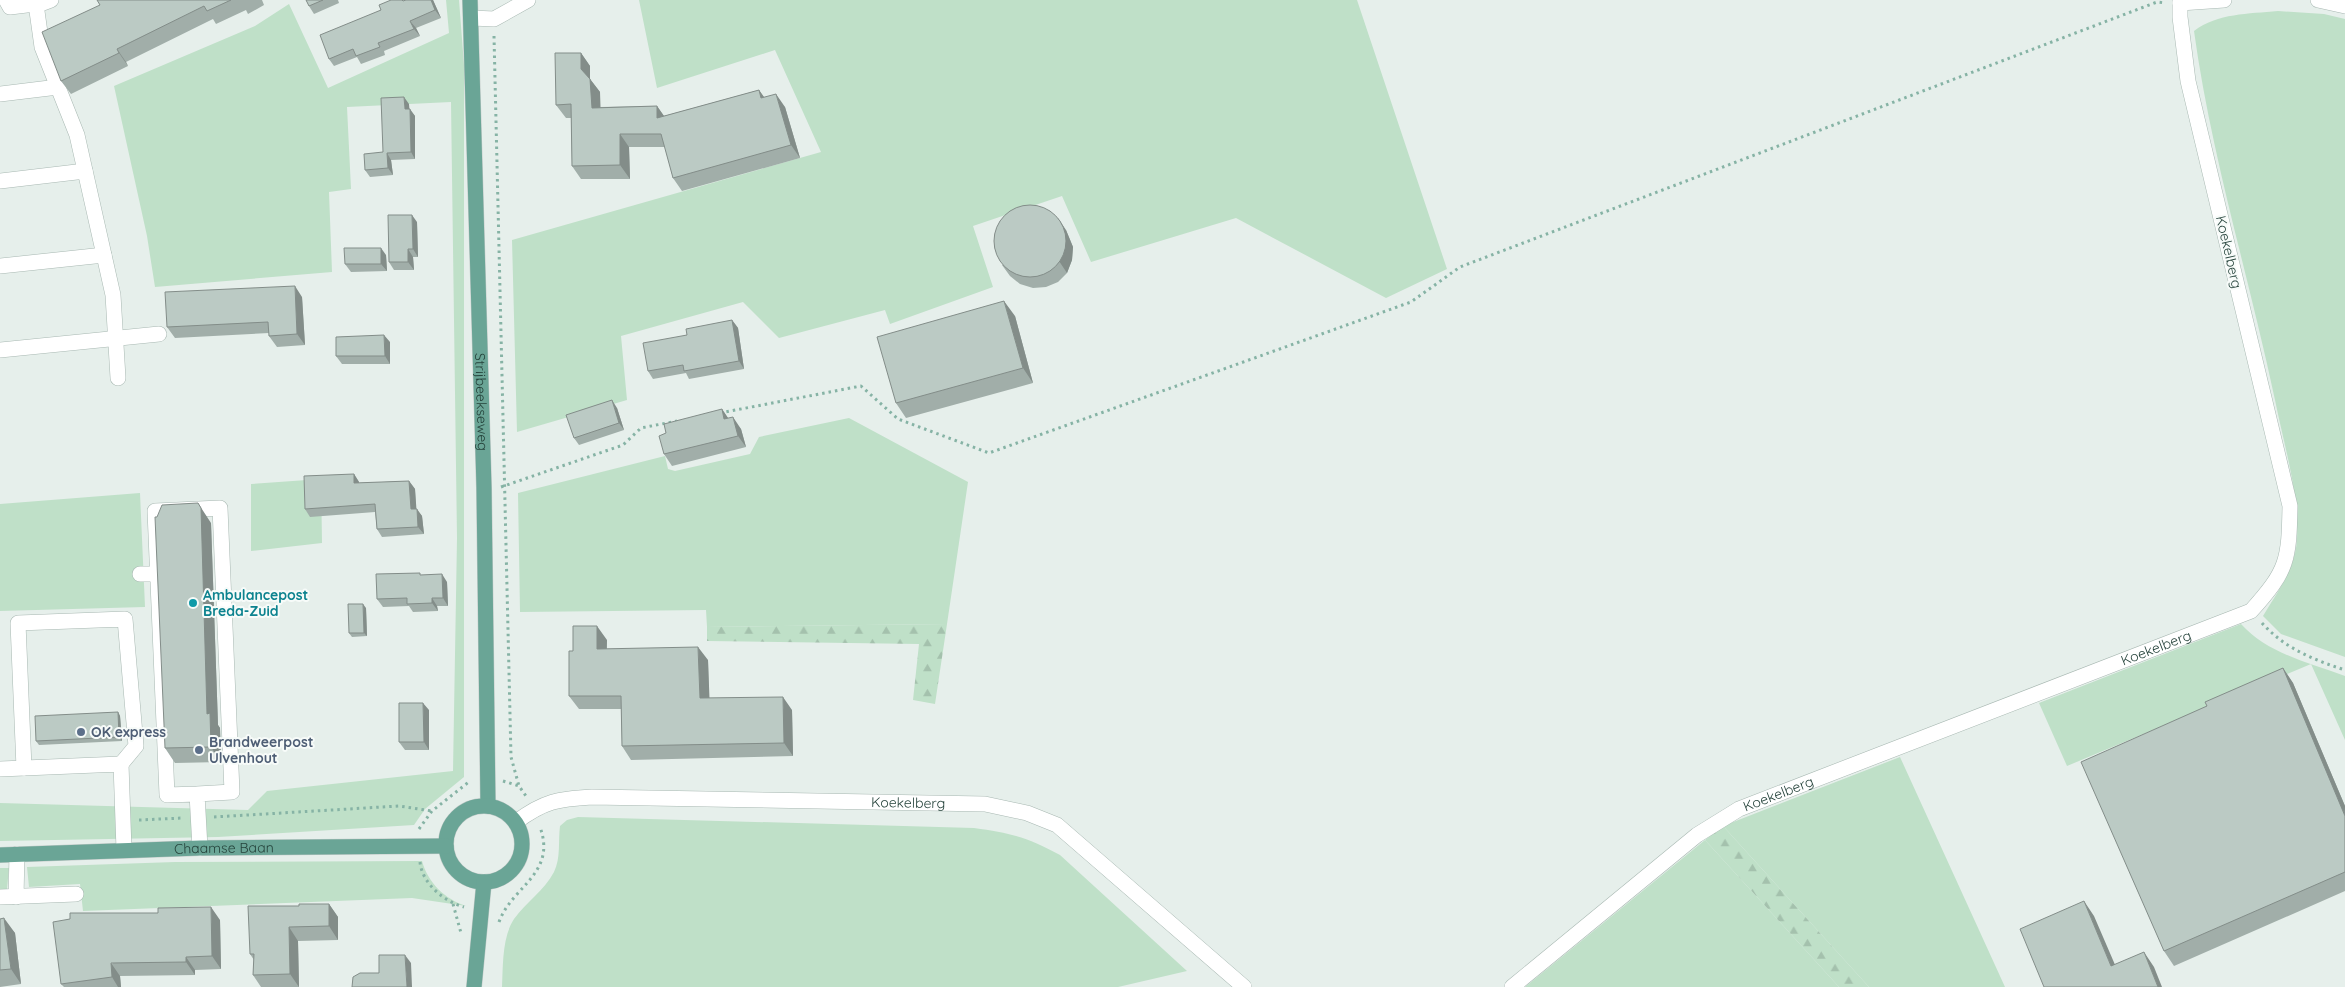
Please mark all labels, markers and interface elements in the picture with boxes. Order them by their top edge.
street label: Koekelberg [2212,214,2246,290]
street label: Strijbeekseweg [471,353,492,451]
place label: Ambulancepost Breda-Zuid [203,586,309,620]
marker: Ambulancepost Breda-Zuid [187,597,199,609]
street label: Koekelberg [2118,626,2194,669]
place label: OK express [91,723,166,741]
marker: OK express [75,726,87,738]
place label: Brandweerpost Ulvenhout [209,733,314,767]
marker: Brandweerpost Ulvenhout [193,744,205,756]
street label: Koekelberg [1740,772,1816,816]
street label: Koekelberg [871,793,946,812]
street label: Chaamse Baan [174,838,274,858]

